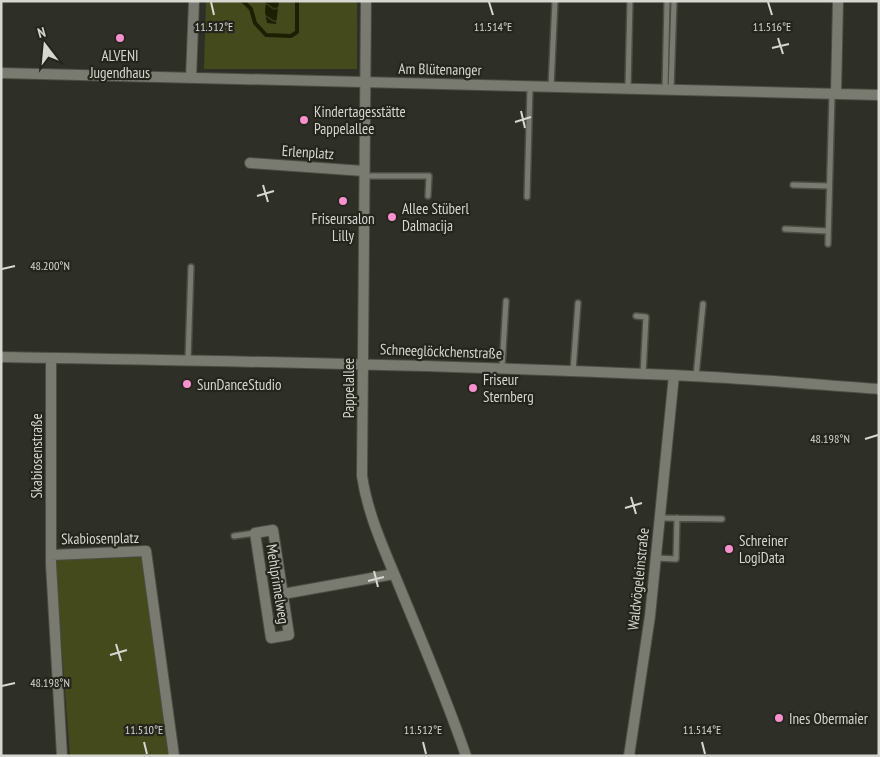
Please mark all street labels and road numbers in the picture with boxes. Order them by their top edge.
street label: Am Blütenanger [398,59,483,79]
street label: Erlenplatz [281,141,335,163]
street label: Schneeglöckchenstraße [380,339,502,363]
street label: Pappelallee [339,358,358,418]
street label: Skabiosenstraße [27,413,46,499]
street label: Waldvögeleinstraße [623,527,653,631]
street label: Skabiosenplatz [61,528,139,548]
street label: Mehlprimelweg [262,543,294,625]

